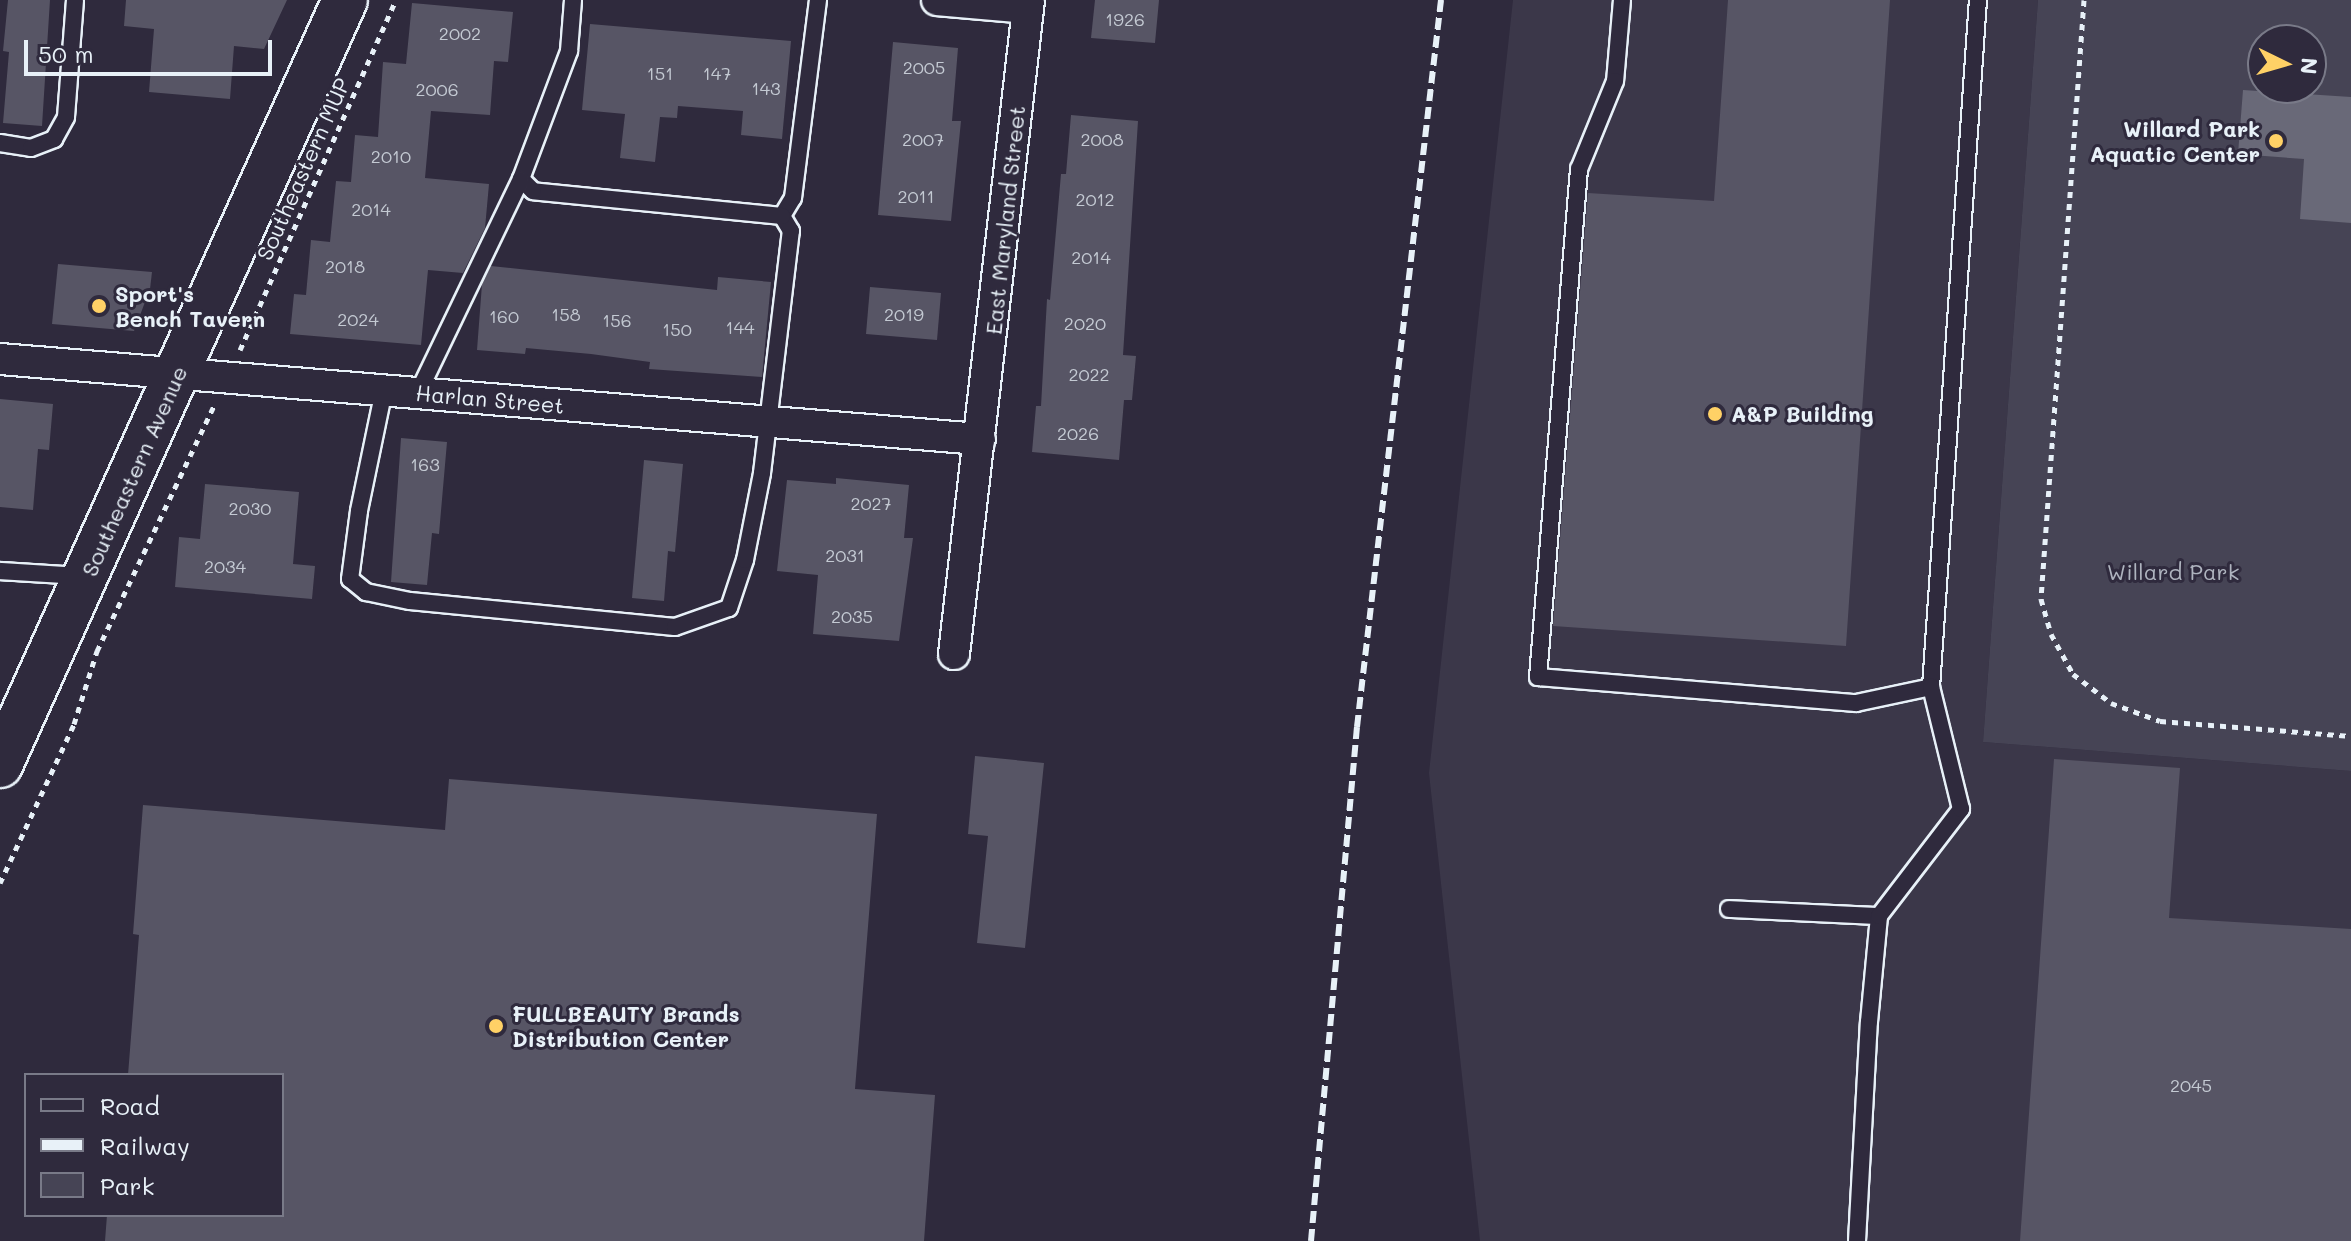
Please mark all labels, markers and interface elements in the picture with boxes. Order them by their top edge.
house number: 1926 [1105,8,1145,30]
house number: 2002 [439,22,481,44]
scale bar [28,24,276,74]
north arrow [2247,24,2327,104]
text: 50 m [38,38,94,69]
house number: 2005 [903,56,945,78]
text: N [2294,56,2325,76]
house number: 151 [647,62,673,84]
house number: 147 [703,62,731,84]
street label: Southeastern MUP [251,74,355,264]
house number: 143 [751,77,781,99]
house number: 2006 [415,78,459,100]
street label: East Maryland Street [980,104,1030,336]
place label: Willard Park Aquatic Center [2090,115,2260,166]
house number: 2007 [902,128,944,150]
house number: 2008 [1080,128,1124,150]
marker: Willard Park Aquatic Center [2267,132,2285,150]
house number: 2010 [371,145,411,167]
house number: 2011 [897,185,935,207]
house number: 2012 [1075,188,1115,210]
house number: 2014 [351,198,391,220]
house number: 2014 [1071,246,1111,268]
house number: 2018 [325,255,365,277]
place label: Sport's Bench Tavern [115,280,265,332]
marker: Sport's Bench Tavern [90,297,108,315]
house number: 158 [551,303,581,325]
house number: 2019 [884,303,924,325]
house number: 160 [489,305,519,327]
house number: 2024 [337,308,379,330]
house number: 156 [602,309,632,331]
house number: 2020 [1064,312,1106,334]
house number: 144 [725,316,755,338]
house number: 150 [662,318,692,340]
street label: Southeastern Avenue [76,362,192,580]
house number: 2022 [1068,363,1110,385]
street label: Harlan Street [415,379,565,419]
place label: A&P Building [1731,401,1874,427]
marker: A&P Building [1706,405,1724,423]
house number: 2026 [1057,422,1099,444]
house number: 163 [410,453,440,475]
house number: 2027 [850,492,892,514]
house number: 2030 [229,497,271,519]
house number: 2031 [825,544,865,566]
house number: 2034 [204,555,246,577]
park label: Willard Park [2107,559,2239,585]
house number: 2035 [831,605,873,627]
place label: FULLBEAUTY Brands Distribution Center [512,1000,740,1052]
marker: FULLBEAUTY Brands Distribution Center [487,1017,505,1035]
legend [24,1073,284,1217]
house number: 2045 [2170,1074,2212,1096]
text: Road [100,1090,160,1121]
text: Railway [100,1130,190,1161]
text: Park [100,1170,154,1201]

